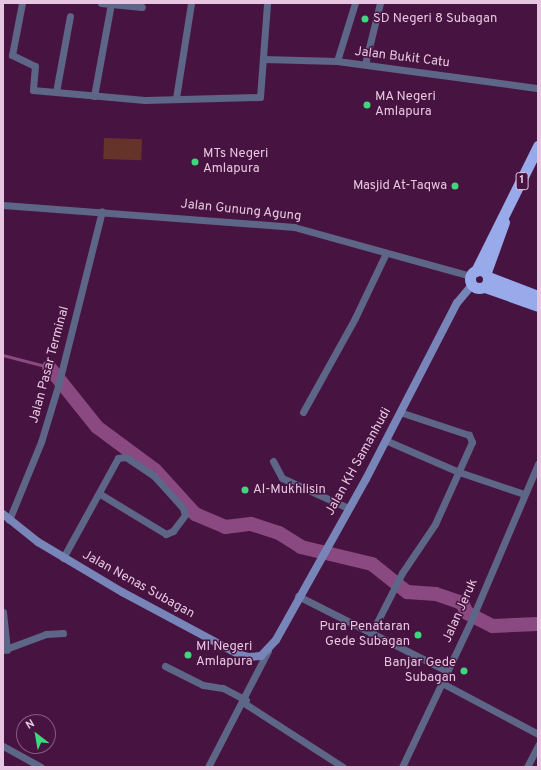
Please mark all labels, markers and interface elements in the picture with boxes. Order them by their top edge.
place label: SD Negeri 8 Subagan [373,11,497,27]
marker: SD Negeri 8 Subagan [360,14,370,24]
street label: Jalan Bukit Catu [354,44,450,72]
place label: MA Negeri Amlapura [375,90,436,121]
marker: MA Negeri Amlapura [362,100,372,110]
place label: MTs Negeri Amlapura [203,147,268,178]
marker: MTs Negeri Amlapura [190,157,200,167]
road number: 1 [515,171,529,191]
place label: Masjid At-Taqwa [352,178,447,194]
marker: Masjid At-Taqwa [450,181,460,191]
street label: Jalan Gunung Agung [180,197,302,225]
street label: Jalan Pasar Terminal [27,305,73,425]
street label: Jalan KH Samanhudi [323,405,395,519]
place label: Al-Mukhlisin [253,482,326,498]
marker: Al-Mukhlisin [240,485,250,495]
street label: Jalan Nenas Subagan [79,548,197,622]
street label: Jalan Jeruk [440,577,482,645]
place label: Pura Penataran Gede Subagan [320,620,410,651]
marker: Pura Penataran Gede Subagan [413,630,423,640]
place label: MI Negeri Amlapura [196,640,253,671]
marker: MI Negeri Amlapura [183,650,193,660]
place label: Banjar Gede Subagan [384,656,456,687]
marker: Banjar Gede Subagan [459,666,469,676]
north arrow [16,714,56,754]
text: N [23,717,37,733]

